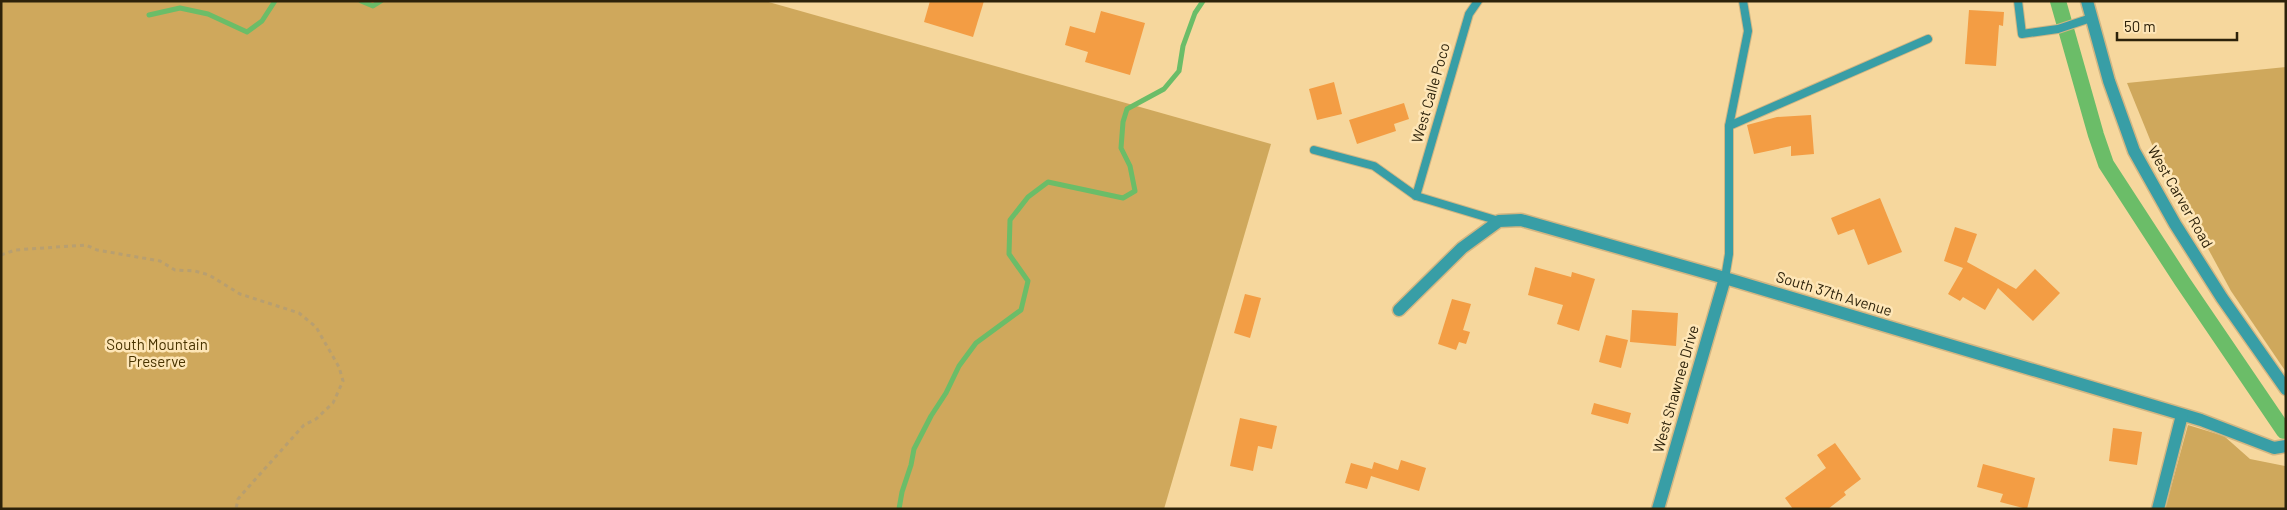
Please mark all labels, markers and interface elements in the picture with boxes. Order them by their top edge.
scale bar [2117,10,2237,42]
text: 50 m [2124,17,2156,35]
street label: West Calle Poco [1407,41,1453,145]
street label: West Carver Road [2144,142,2217,251]
street label: South 37th Avenue [1774,267,1895,319]
street label: West Shawnee Drive [1648,323,1702,454]
park label: South Mountain Preserve [106,335,208,370]

